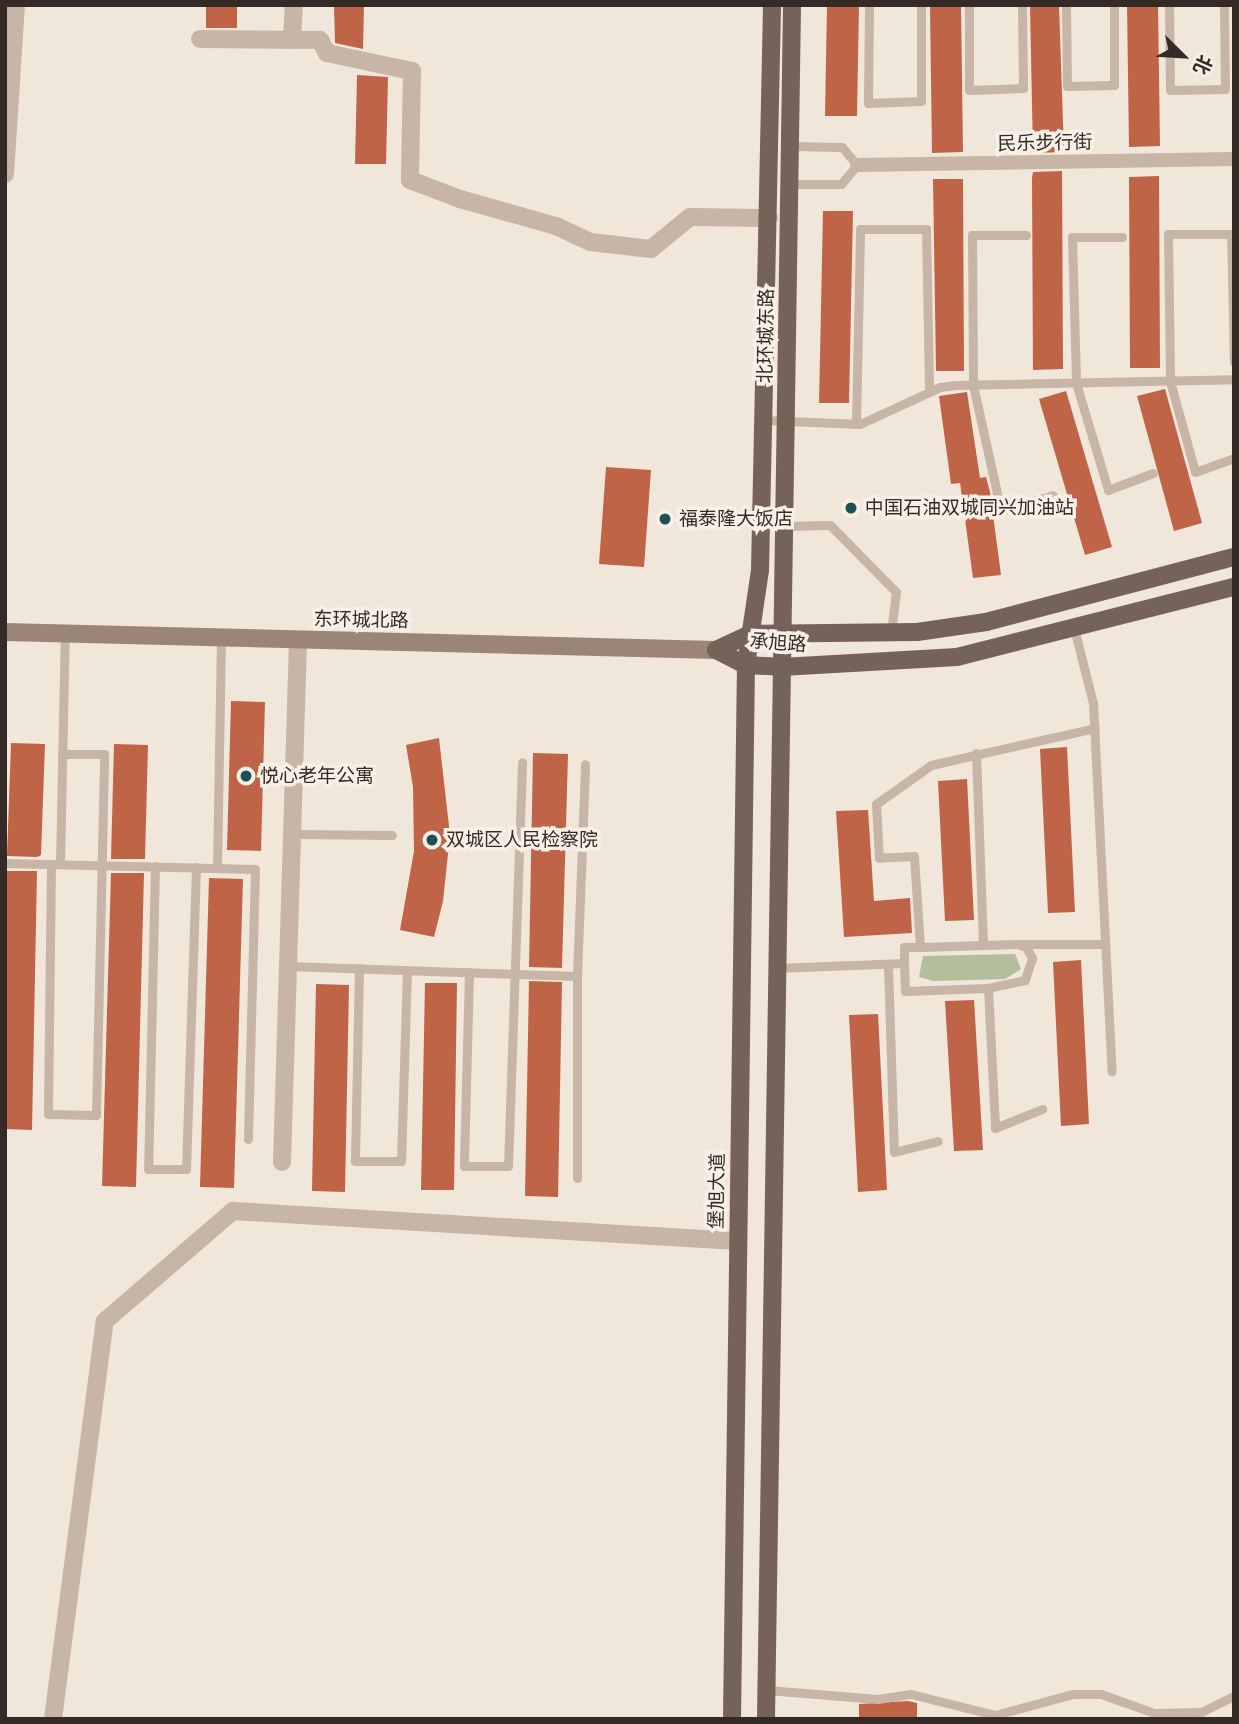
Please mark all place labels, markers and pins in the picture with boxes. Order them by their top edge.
place label: 中国石油双城同兴加油站 [865,497,1074,519]
marker: 中国石油双城同兴加油站 [843,500,859,516]
place label: 福泰隆大饭店 [679,508,793,530]
marker: 福泰隆大饭店 [657,511,673,527]
place label: 悦心老年公寓 [260,765,374,787]
marker: 悦心老年公寓 [238,768,254,784]
place label: 双城区人民检察院 [446,829,598,851]
marker: 双城区人民检察院 [424,832,440,848]

